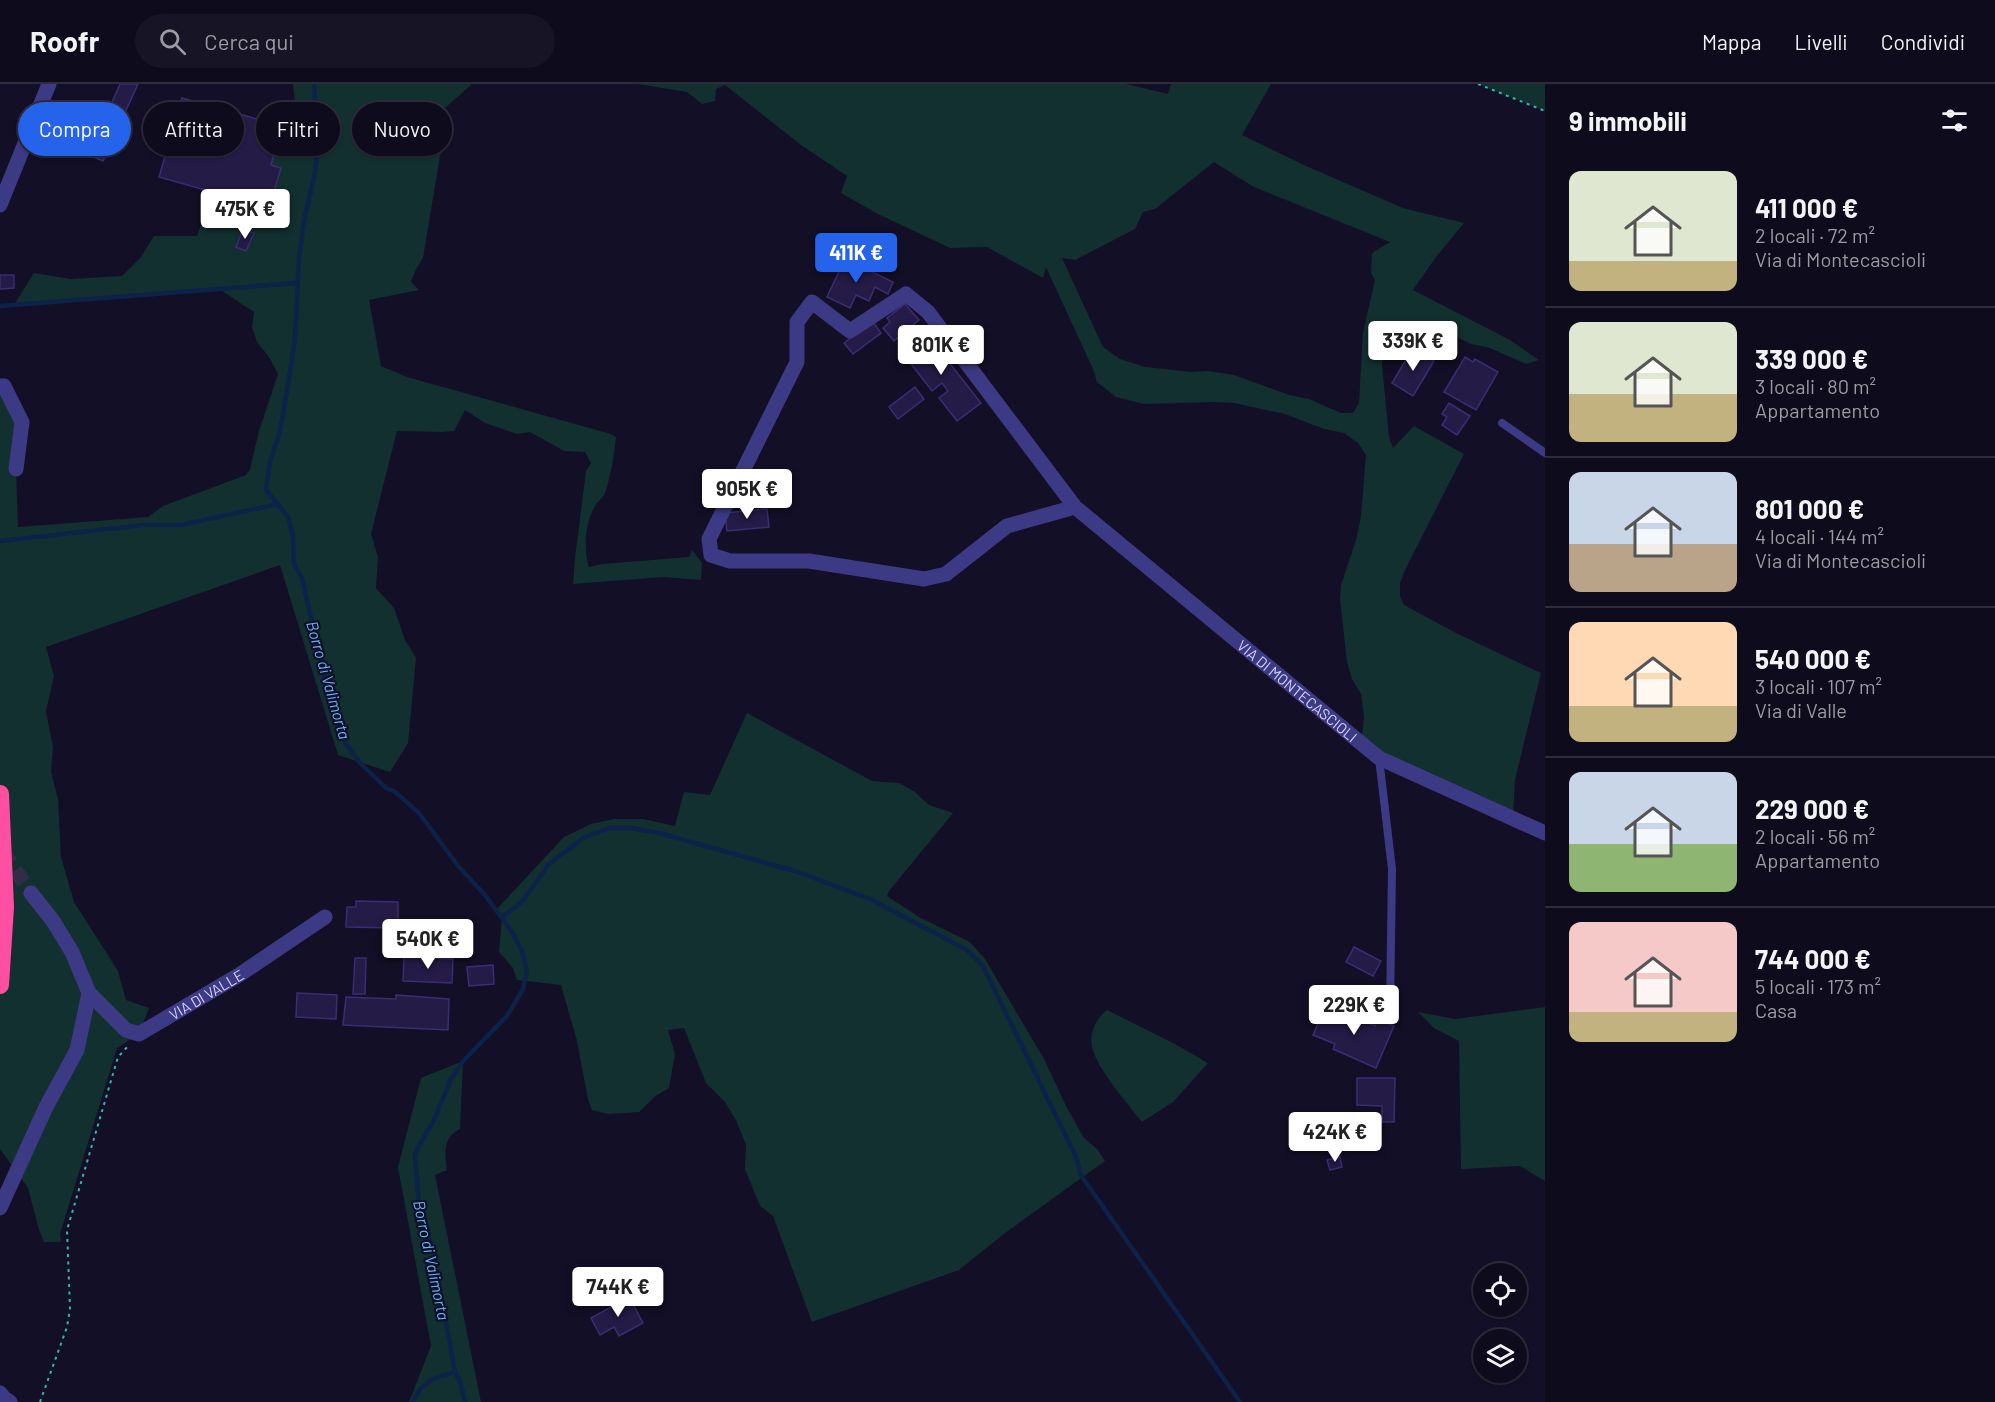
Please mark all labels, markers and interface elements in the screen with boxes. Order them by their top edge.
search box [135,14,555,68]
text: Roofr [30,24,99,58]
icon: search [156,25,189,58]
text: Cerca qui [204,28,294,54]
text: Mappa [1702,29,1762,54]
text: Livelli [1795,29,1848,54]
text: Condividi [1881,29,1965,54]
chip: Compra [18,102,131,156]
chip: Affitta [143,102,244,156]
chip: Filtri [256,102,340,156]
chip: Nuovo [352,102,452,156]
icon: filters [1938,104,1971,137]
text: 9 immobili [1569,105,1687,136]
pin: 475K € [196,189,294,240]
text: 411 000 € [1755,192,1858,223]
icon: home [1617,195,1689,267]
text: 475K € [215,196,275,220]
text: 2 locali · 72 m² [1755,223,1875,247]
pin: 411K € [807,233,905,284]
text: 411K € [829,240,883,264]
text: Via di Montecascioli [1755,247,1926,271]
pin: 339K € [1364,321,1462,372]
pin: 801K € [892,325,990,376]
text: 339K € [1382,328,1444,352]
text: 801K € [912,332,970,356]
text: 339 000 € [1755,343,1868,374]
icon: home [1617,346,1689,418]
text: 3 locali · 80 m² [1755,374,1876,398]
text: Appartamento [1755,398,1880,422]
pin: 905K € [698,469,796,520]
text: 905K € [716,476,778,500]
text: 801 000 € [1755,493,1864,524]
icon: home [1617,496,1689,568]
text: 4 locali · 144 m² [1755,524,1884,548]
text: Via di Montecascioli [1755,548,1926,572]
water label: Borro di Valimorta [303,619,355,741]
street label: VIA DI MONTECASCIOLI [1234,636,1361,745]
text: 540 000 € [1755,643,1871,674]
icon: home [1617,646,1689,718]
text: 3 locali · 107 m² [1755,674,1882,698]
text: Via di Valle [1755,698,1847,722]
text: 229 000 € [1755,793,1869,824]
icon: home [1617,796,1689,868]
text: 2 locali · 56 m² [1755,824,1875,848]
text: Appartamento [1755,848,1880,872]
pin: 540K € [379,919,477,970]
text: 540K € [396,926,460,950]
text: 744 000 € [1755,943,1871,974]
icon: home [1617,946,1689,1018]
street label: VIA DI VALLE [166,965,247,1023]
text: 5 locali · 173 m² [1755,974,1881,998]
pin: 229K € [1305,985,1403,1036]
text: 229K € [1323,992,1385,1016]
text: Casa [1755,998,1797,1022]
pin: 424K € [1286,1112,1384,1163]
text: 424K € [1303,1119,1367,1143]
water label: Borro di Valimorta [410,1198,454,1322]
map controls [1473,1263,1527,1383]
button: locate [1473,1263,1527,1317]
pin: 744K € [569,1267,667,1318]
text: 744K € [586,1274,650,1298]
button: layers [1473,1329,1527,1383]

